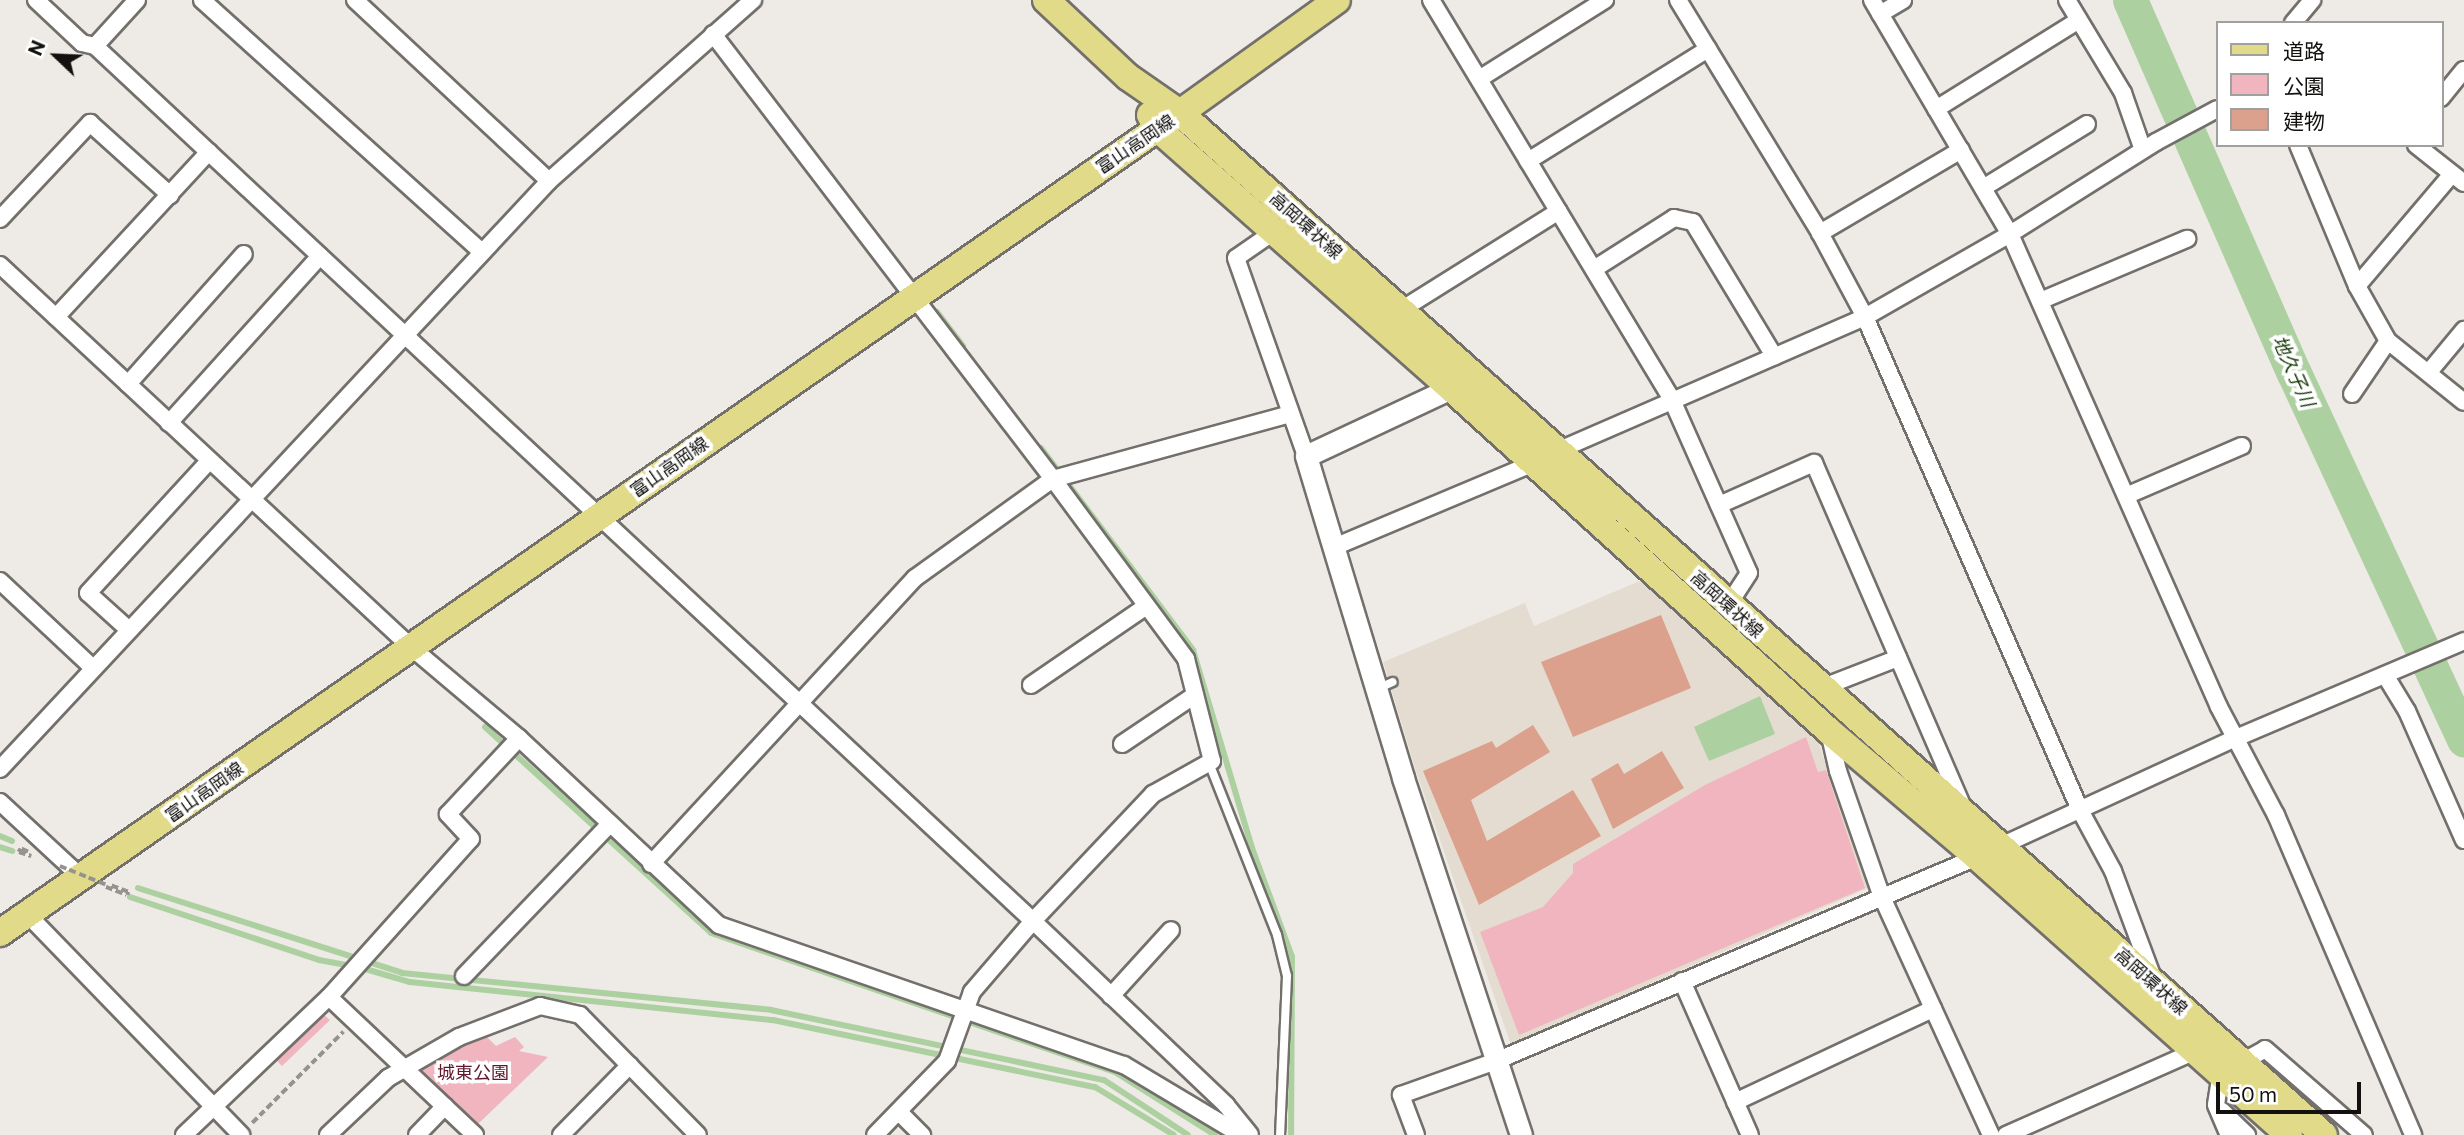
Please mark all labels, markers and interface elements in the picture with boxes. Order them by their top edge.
north arrow [21,21,91,91]
legend [2216,21,2443,147]
text: N [23,37,50,59]
text: 道路 [2283,38,2325,63]
text: 公園 [2283,73,2325,98]
text: 建物 [2283,108,2325,133]
street label: 富山高岡線 [1092,110,1178,178]
street label: 高岡環状線 [1265,187,1347,263]
water label: 地久子川 [2268,332,2320,410]
street label: 富山高岡線 [626,432,712,502]
street label: 高岡環状線 [1686,566,1768,642]
street label: 富山高岡線 [161,757,247,827]
street label: 高岡環状線 [2110,943,2192,1019]
park label: 城東公園 [437,1061,509,1083]
scale bar [2219,1068,2364,1112]
text: 50 m [2229,1081,2277,1106]

